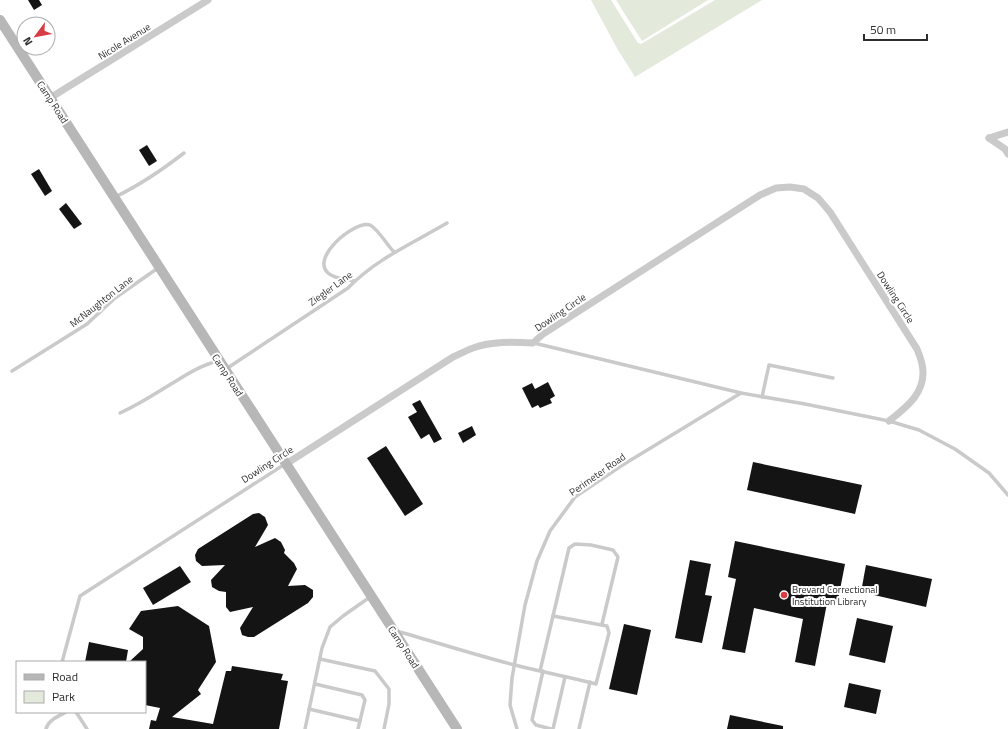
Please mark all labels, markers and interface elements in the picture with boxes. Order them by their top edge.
north arrow [16,16,56,56]
scale bar [864,16,927,42]
street label: Nicole Avenue [95,19,153,64]
text: 50 m [870,20,896,39]
text: N [19,34,36,49]
street label: Camp Road [33,78,72,126]
street label: Ziegler Lane [305,267,355,309]
street label: Dowling Circle [873,268,918,326]
street label: McNaughton Lane [66,272,136,331]
street label: Dowling Circle [532,290,589,335]
street label: Camp Road [208,351,247,399]
street label: Dowling Circle [238,442,296,487]
street label: Perimeter Road [566,449,629,499]
place label: Brevard Correctional Institution Library [792,582,878,609]
marker: Brevard Correctional Institution Library [779,590,789,600]
street label: Camp Road [384,623,423,671]
legend [16,661,146,713]
text: Road [52,667,78,686]
text: Park [52,687,75,706]

